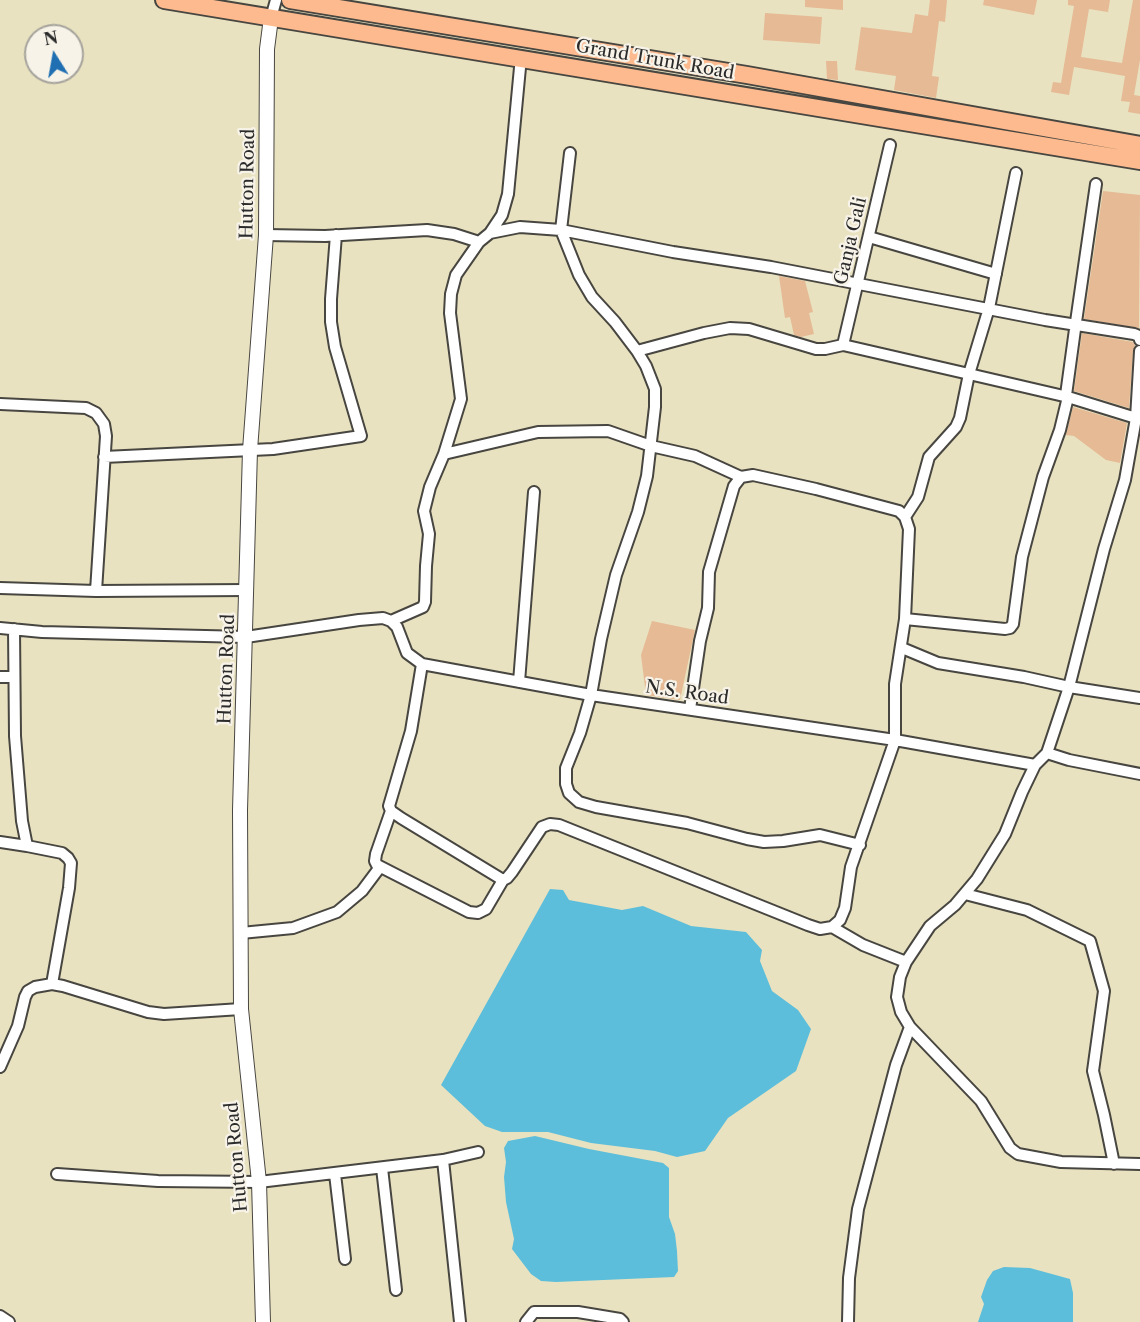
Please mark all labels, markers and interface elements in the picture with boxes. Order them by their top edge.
north arrow [24,24,84,84]
text: N [42,27,60,49]
street label: Grand Trunk Road [574,35,736,85]
street label: Hutton Road [236,129,260,239]
street label: Ganja Gali [830,195,872,287]
street label: Hutton Road [214,613,240,725]
street label: N.S. Road [644,676,730,710]
street label: Hutton Road [221,1101,253,1213]

